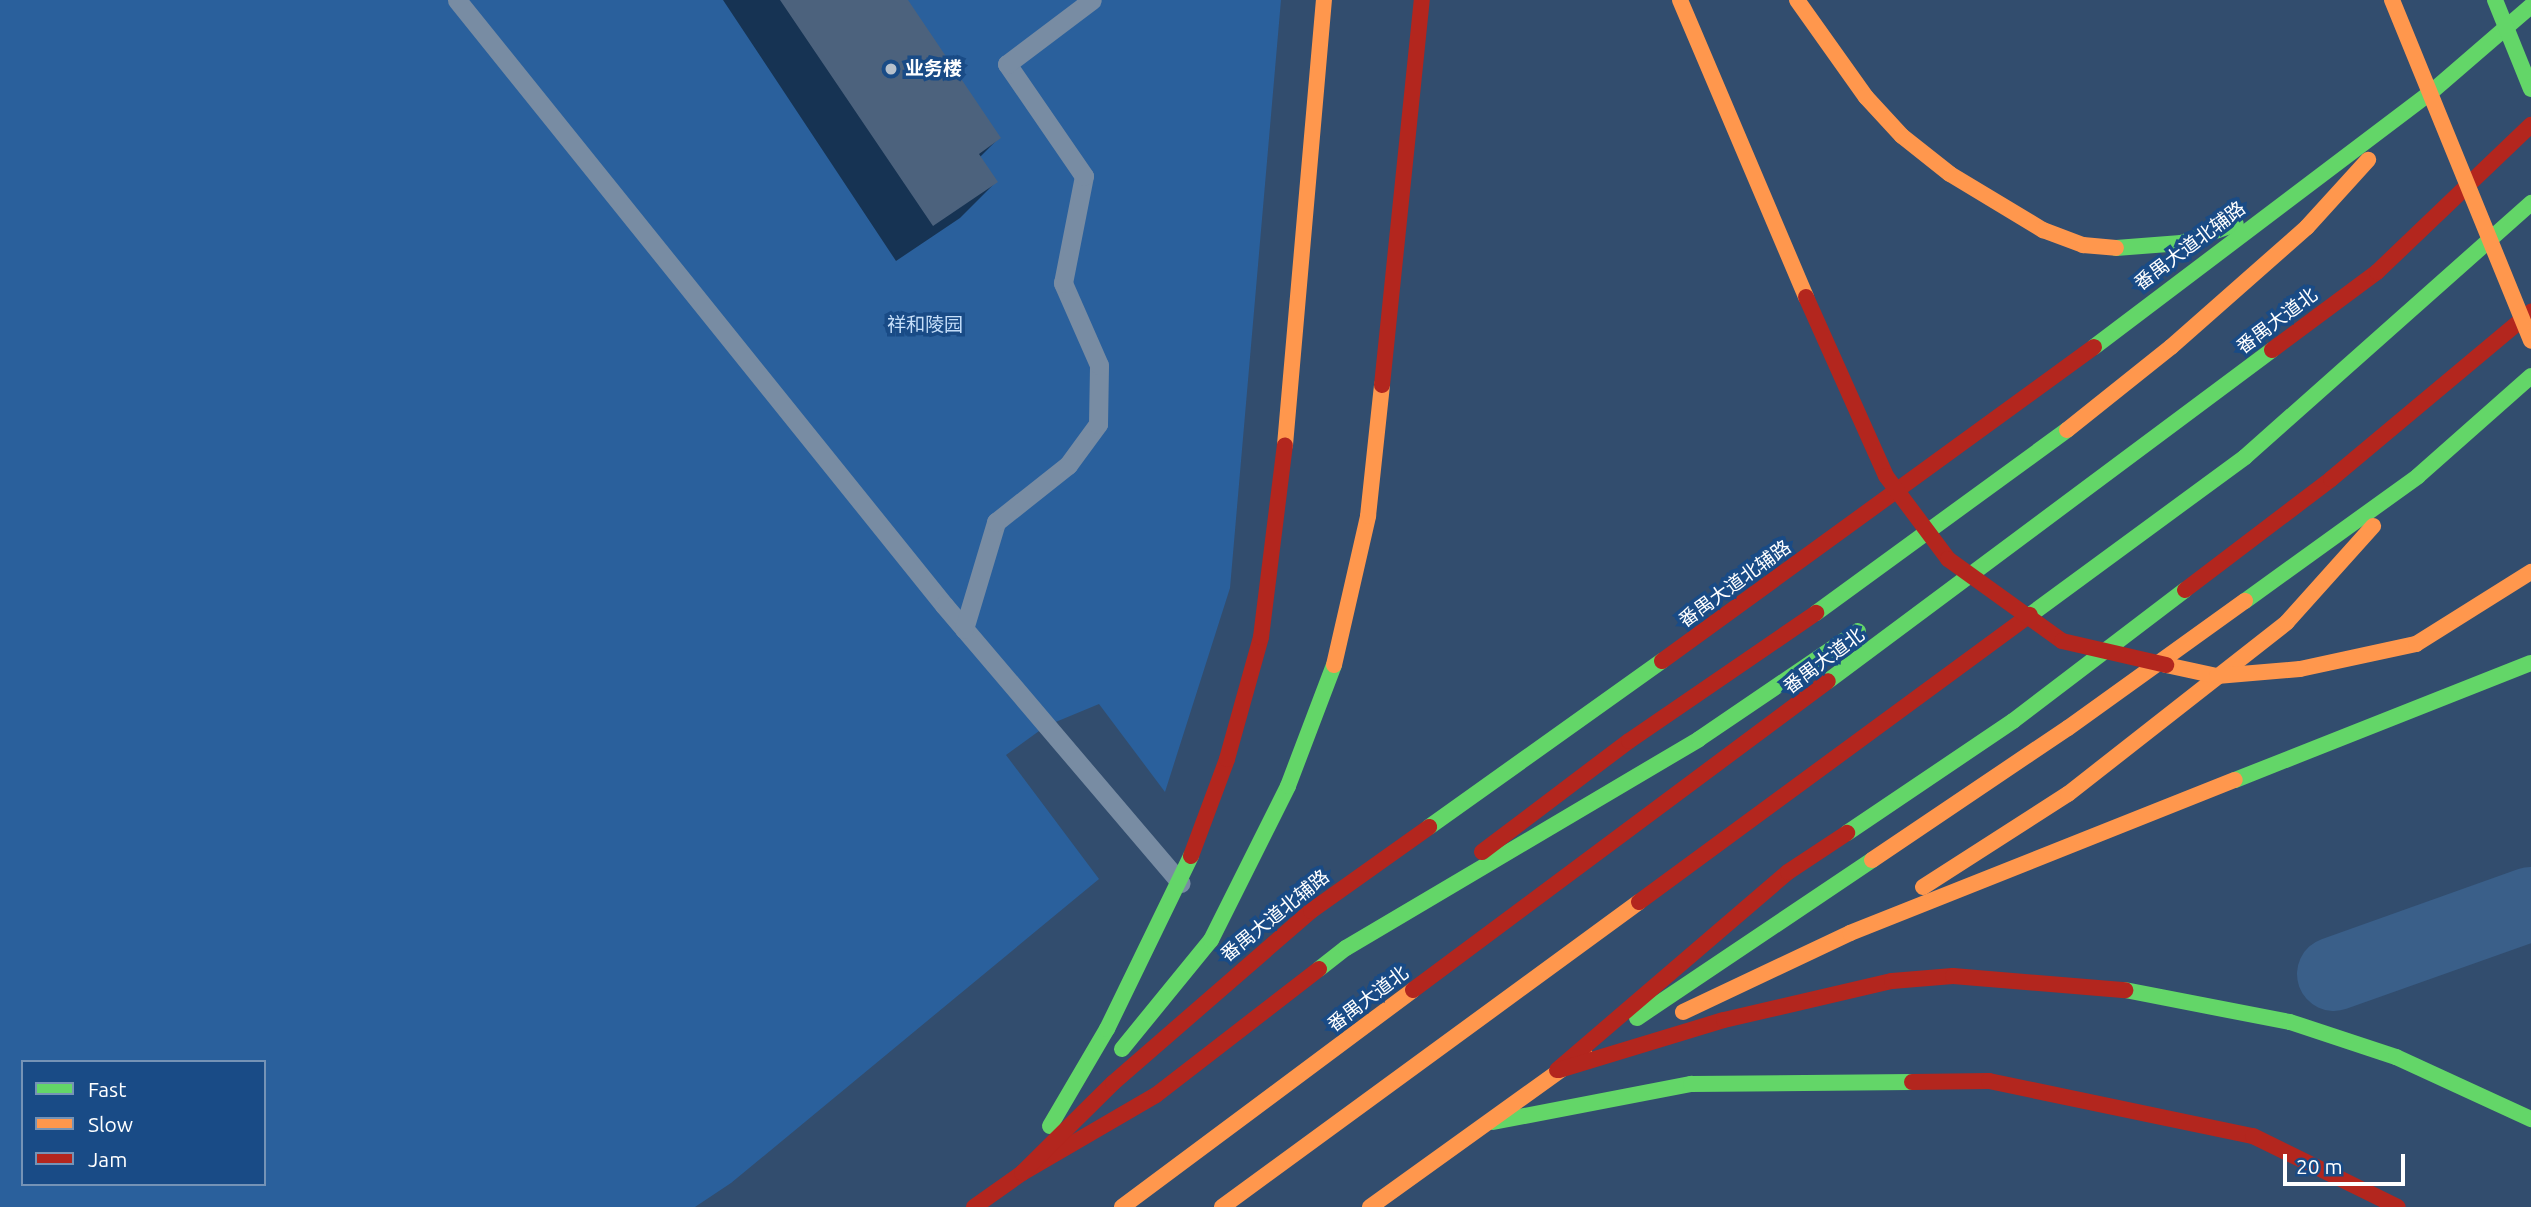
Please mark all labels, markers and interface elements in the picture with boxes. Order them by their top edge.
place label: 业务楼 [905,58,962,80]
marker: 业务楼 [883,61,899,77]
street label: 番禺大道北辅路 [2130,197,2250,295]
street label: 番禺大道北 [2232,283,2322,359]
park label: 祥和陵园 [887,314,963,336]
street label: 番禺大道北辅路 [1674,536,1796,632]
street label: 番禺大道北 [1779,623,1869,699]
street label: 番禺大道北辅路 [1216,865,1334,967]
street label: 番禺大道北 [1323,961,1413,1037]
legend [21,1060,266,1186]
text: Fast [88,1077,126,1101]
text: Slow [88,1112,133,1136]
scale bar [2286,1140,2408,1184]
text: Jam [88,1147,127,1171]
text: 20 m [2296,1154,2343,1178]

